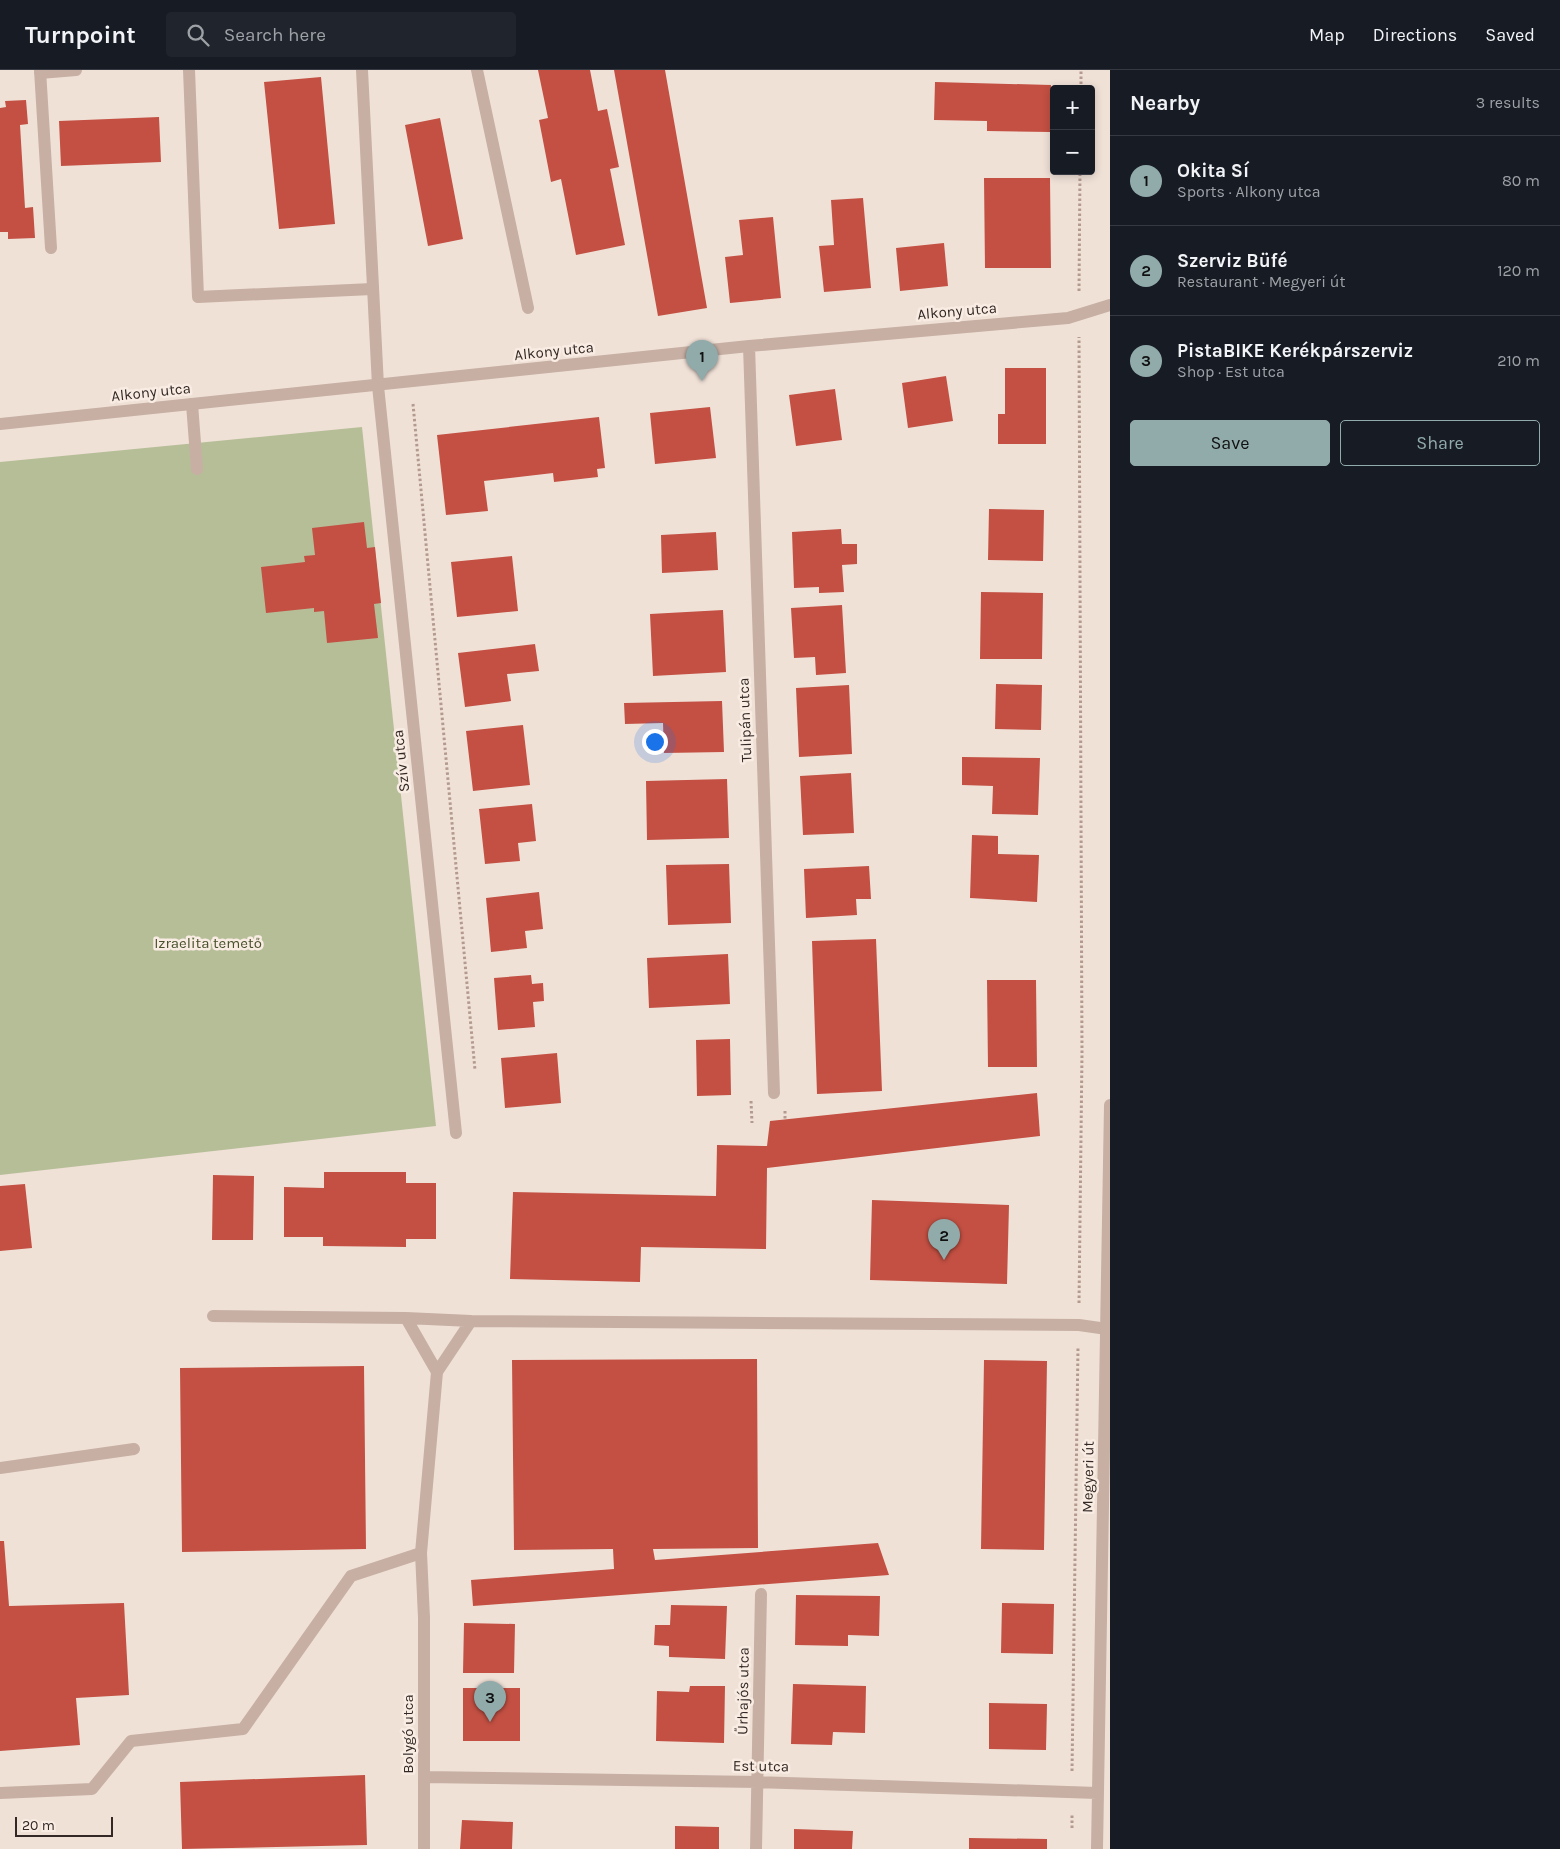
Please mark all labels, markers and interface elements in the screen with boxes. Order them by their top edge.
search box [166,12,516,57]
text: Turnpoint [25,21,136,49]
icon: search [184,21,212,49]
text: Search here [224,24,326,46]
text: Map [1309,24,1345,46]
text: Directions [1373,24,1457,46]
text: Saved [1485,24,1535,46]
map controls [1050,85,1095,175]
button: + [1050,85,1095,130]
text: Nearby [1130,91,1200,115]
text: 3 results [1476,93,1540,112]
button: − [1050,130,1095,175]
text: Okita Sí [1177,160,1249,182]
text: 1 [1143,171,1149,190]
text: 80 m [1502,171,1540,190]
text: Sports · Alkony utca [1177,182,1321,201]
text: Szerviz Büfé [1177,250,1288,272]
text: 2 [1141,261,1151,280]
text: 120 m [1497,261,1540,280]
text: Restaurant · Megyeri út [1177,272,1345,291]
street label: Alkony utca [916,299,998,323]
street label: Alkony utca [513,338,595,364]
pin: 1 [686,340,718,381]
text: PistaBIKE Kerékpárszerviz [1177,340,1413,362]
text: 3 [1141,351,1151,370]
text: 210 m [1497,351,1540,370]
text: Shop · Est utca [1177,362,1285,381]
street label: Alkony utca [110,379,192,405]
button: Save [1130,420,1330,466]
button: Share [1340,420,1540,466]
street label: Tulipán utca [735,677,755,763]
street label: Szív utca [389,729,413,793]
your location [642,729,668,755]
park label: Izraelita temető [154,934,262,952]
pin: 2 [928,1219,960,1260]
street label: Megyeri út [1078,1441,1098,1513]
street label: Űrhajós utca [733,1647,753,1735]
pin: 3 [474,1681,506,1722]
street label: Bolygó utca [399,1694,417,1774]
street label: Est utca [733,1757,789,1775]
scale bar [15,1814,112,1837]
text: 20 m [22,1817,55,1834]

